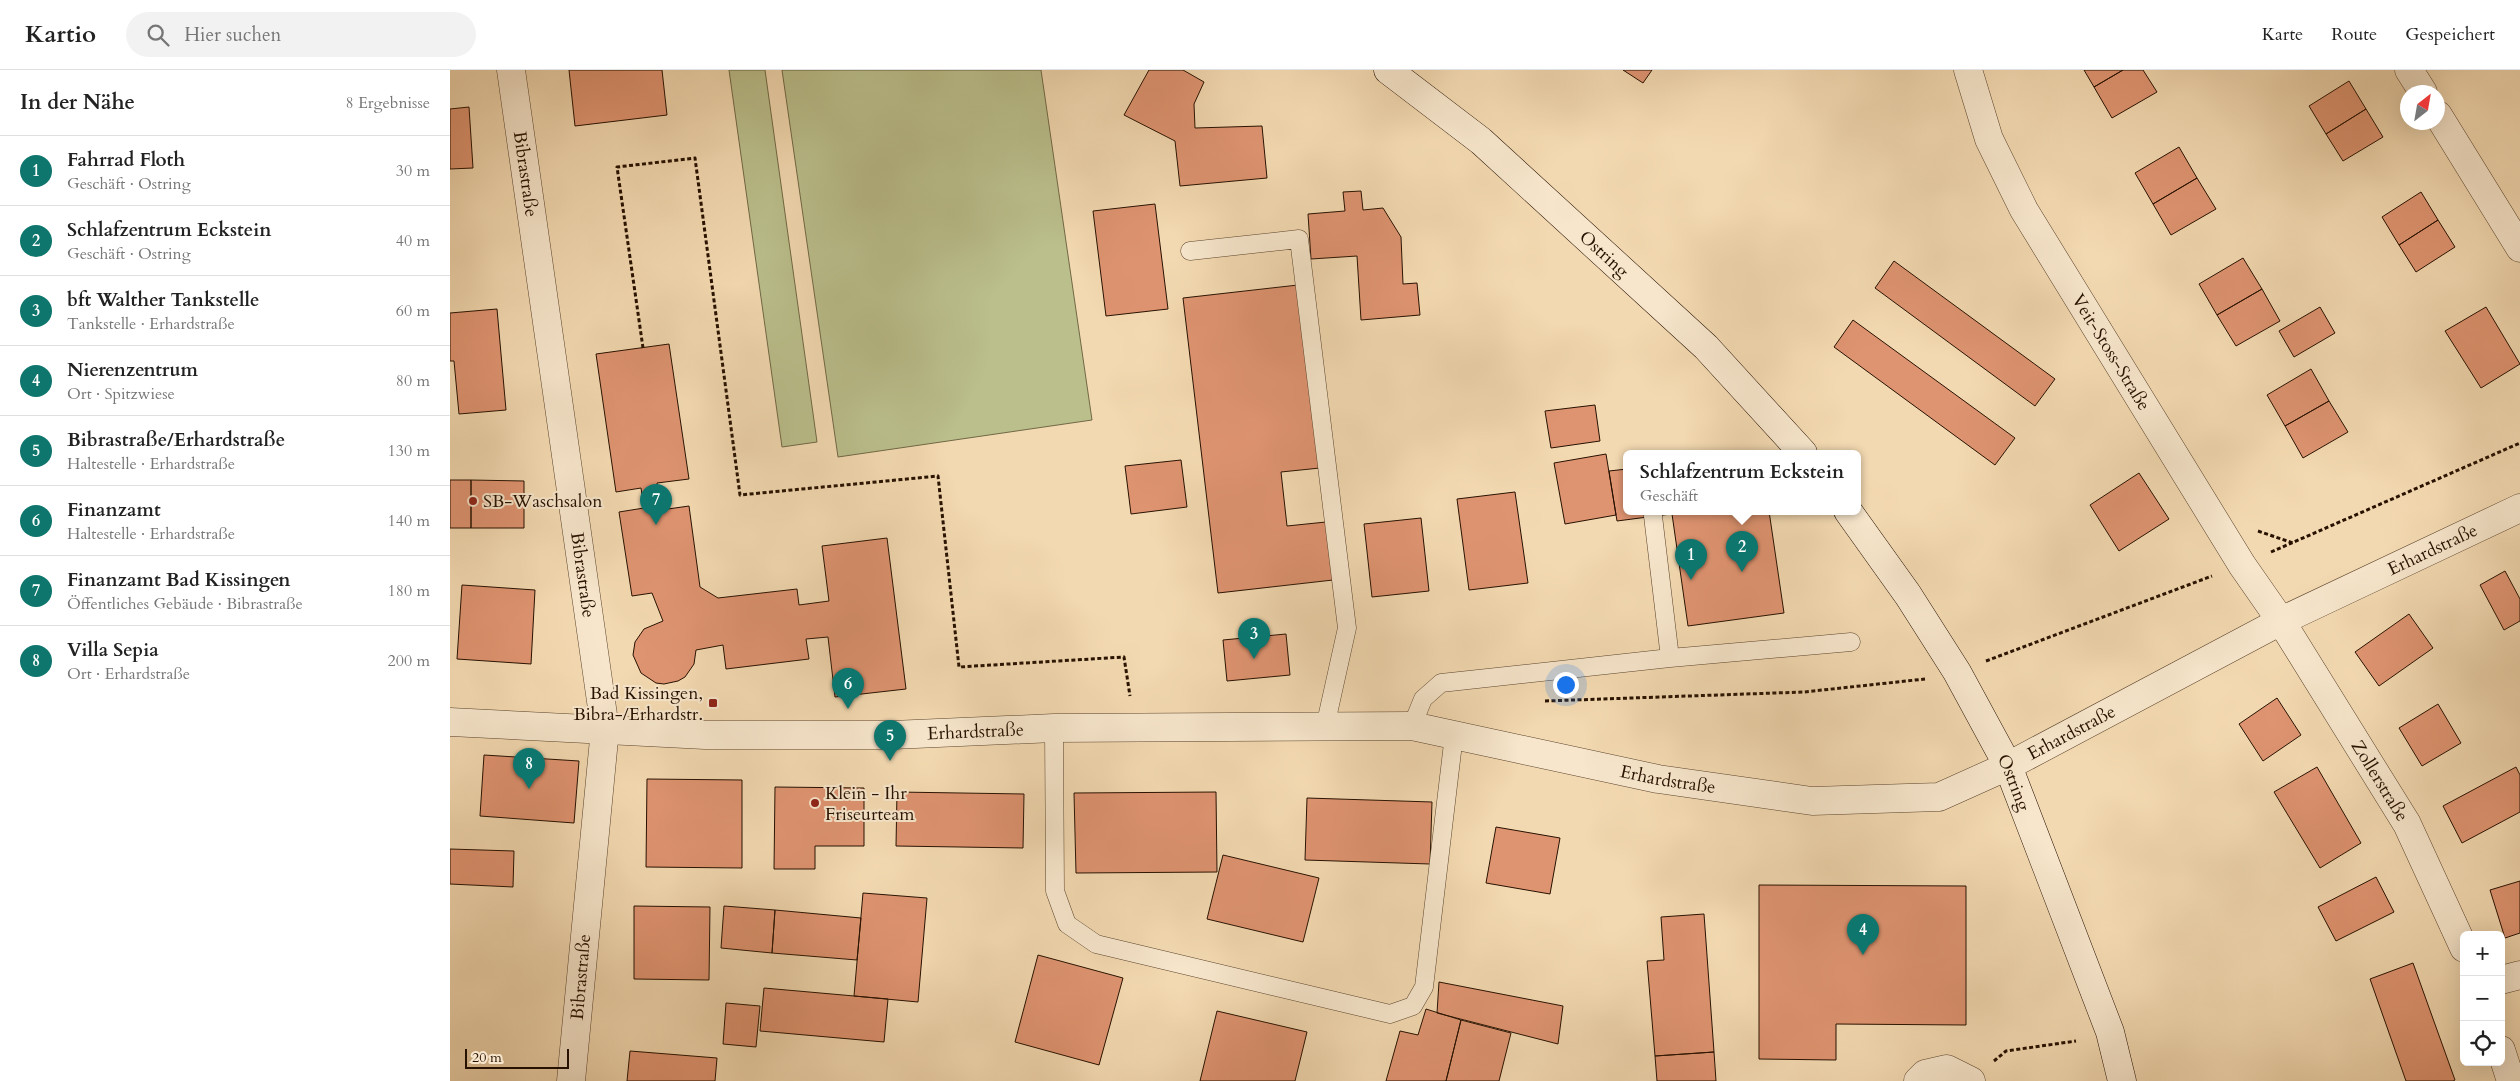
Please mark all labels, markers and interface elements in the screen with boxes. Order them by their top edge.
search box [126,12,476,57]
text: Kartio [25,18,96,51]
icon: search [144,21,172,49]
text: Hier suchen [184,22,281,48]
text: Karte [2262,22,2303,47]
text: Route [2331,22,2377,47]
text: Gespeichert [2405,22,2495,47]
north arrow [2400,85,2445,130]
text: In der Nähe [20,88,135,117]
text: 8 Ergebnisse [345,92,430,114]
street label: Bibrastraße [507,129,544,218]
text: Fahrrad Floth [67,147,185,173]
text: 1 [32,160,40,182]
text: 30 m [396,160,430,182]
text: Geschäft · Ostring [67,173,191,195]
text: Schlafzentrum Eckstein [67,217,271,243]
street label: Ostring [1574,225,1635,284]
text: 2 [32,230,40,252]
text: 40 m [396,230,430,252]
text: Geschäft · Ostring [67,243,191,265]
text: bft Walther Tankstelle [67,287,259,313]
street label: Veit-Stoss-Straße [2066,289,2157,415]
text: 3 [32,300,40,322]
text: 60 m [396,300,430,322]
text: Tankstelle · Erhardstraße [67,313,235,335]
text: Nierenzentrum [67,357,198,383]
text: 4 [32,370,40,392]
text: 80 m [396,370,430,392]
text: Ort · Spitzwiese [67,383,175,405]
text: Bibrastraße/Erhardstraße [67,427,285,453]
text: 5 [32,440,40,462]
text: 130 m [388,440,430,462]
popup [1623,450,1861,515]
text: Haltestelle · Erhardstraße [67,453,235,475]
text: Schlafzentrum Eckstein [1640,459,1844,485]
pin: 7 [640,484,672,525]
text: Geschäft [1640,485,1698,507]
place label: SB-Waschsalon [483,489,603,514]
marker: SB-Waschsalon [467,495,479,507]
text: Finanzamt [67,497,161,523]
text: 6 [32,510,40,532]
text: 140 m [388,510,430,532]
street label: Erhardstraße [2383,517,2481,581]
text: Haltestelle · Erhardstraße [67,523,235,545]
street label: Bibrastraße [565,530,601,619]
pin: 2 [1726,531,1758,572]
pin: 1 [1675,539,1707,580]
text: Finanzamt Bad Kissingen [67,567,291,593]
text: 7 [32,580,40,602]
text: 180 m [388,580,430,602]
text: Öffentliches Gebäude · Bibrastraße [67,593,303,615]
pin: 3 [1238,618,1270,659]
text: Villa Sepia [67,637,159,663]
text: 8 [32,650,40,672]
text: 200 m [388,650,430,672]
text: Ort · Erhardstraße [67,663,190,685]
pin: 6 [832,668,864,709]
your location [1553,672,1579,698]
place label: Bad Kissingen, Bibra-/Erhardstr. [574,681,703,727]
marker: Bad Kissingen, Bibra-/Erhardstr. [707,697,719,709]
street label: Erhardstraße [2023,699,2120,766]
street label: Erhardstraße [927,717,1024,746]
pin: 5 [874,720,906,761]
street label: Zollerstraße [2345,735,2415,826]
pin: 8 [513,748,545,789]
street label: Ostring [1991,749,2037,815]
street label: Erhardstraße [1618,759,1717,800]
place label: Klein - Ihr Friseurteam [825,781,915,827]
marker: Klein - Ihr Friseurteam [809,797,821,809]
pin: 4 [1847,914,1879,955]
map controls [2460,931,2505,1066]
button: + [2460,931,2505,976]
street label: Bibrastraße [565,933,597,1021]
button: − [2460,976,2505,1021]
button: locate [2460,1021,2505,1066]
scale bar [465,1046,569,1069]
text: 20 m [472,1048,502,1067]

